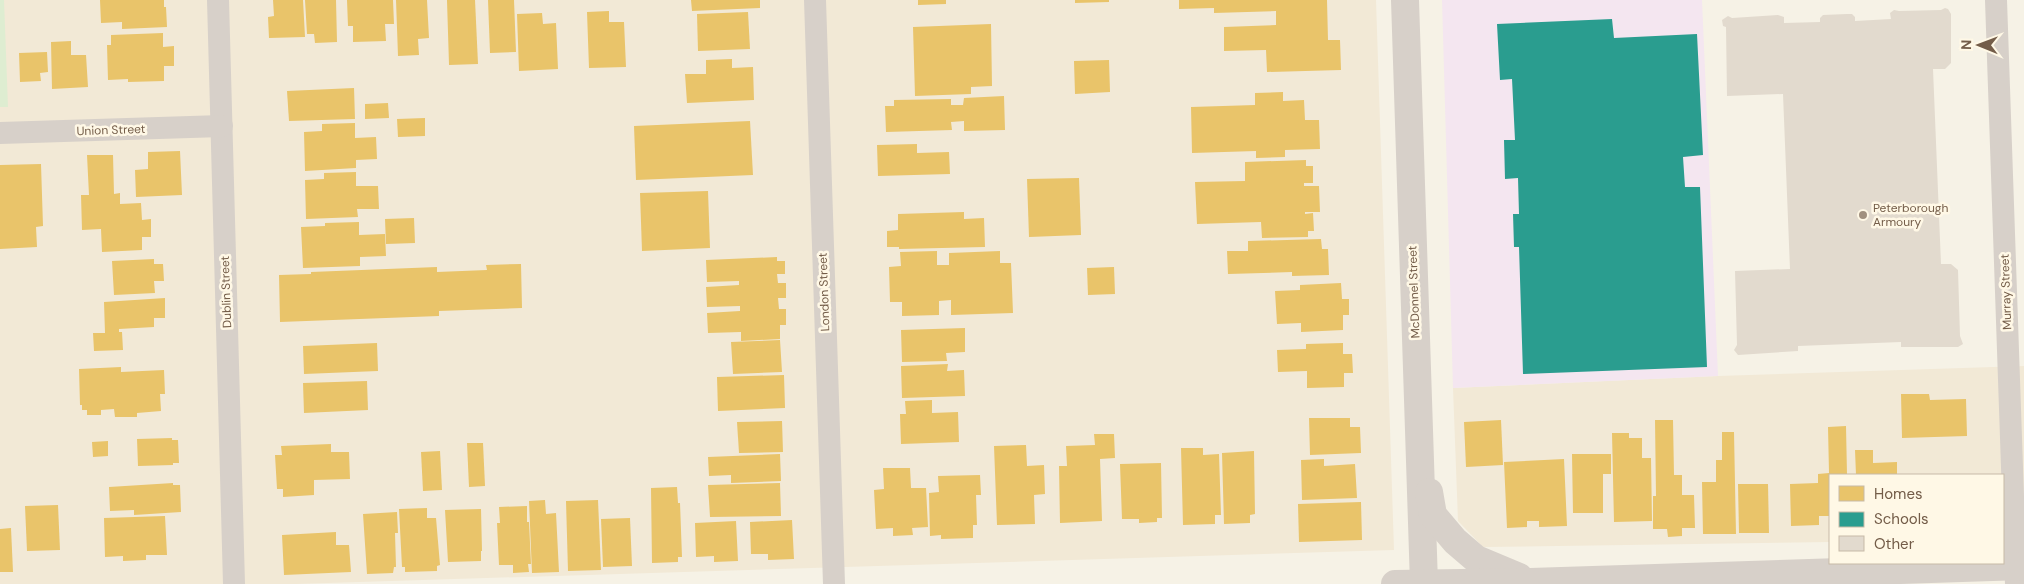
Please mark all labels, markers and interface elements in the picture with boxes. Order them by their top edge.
north arrow [1954,20,2004,70]
text: N [1957,40,1975,50]
street label: Union Street [76,121,146,139]
place label: Peterborough Armoury [1873,200,1949,230]
marker: Peterborough Armoury [1857,209,1869,221]
street label: McDonnel Street [1404,245,1424,339]
street label: London Street [815,252,833,332]
street label: Murray Street [1997,253,2015,330]
street label: Dublin Street [217,255,235,328]
legend [1829,474,2004,564]
text: Homes [1874,484,1923,504]
text: Schools [1874,509,1929,529]
text: Other [1874,534,1915,554]

